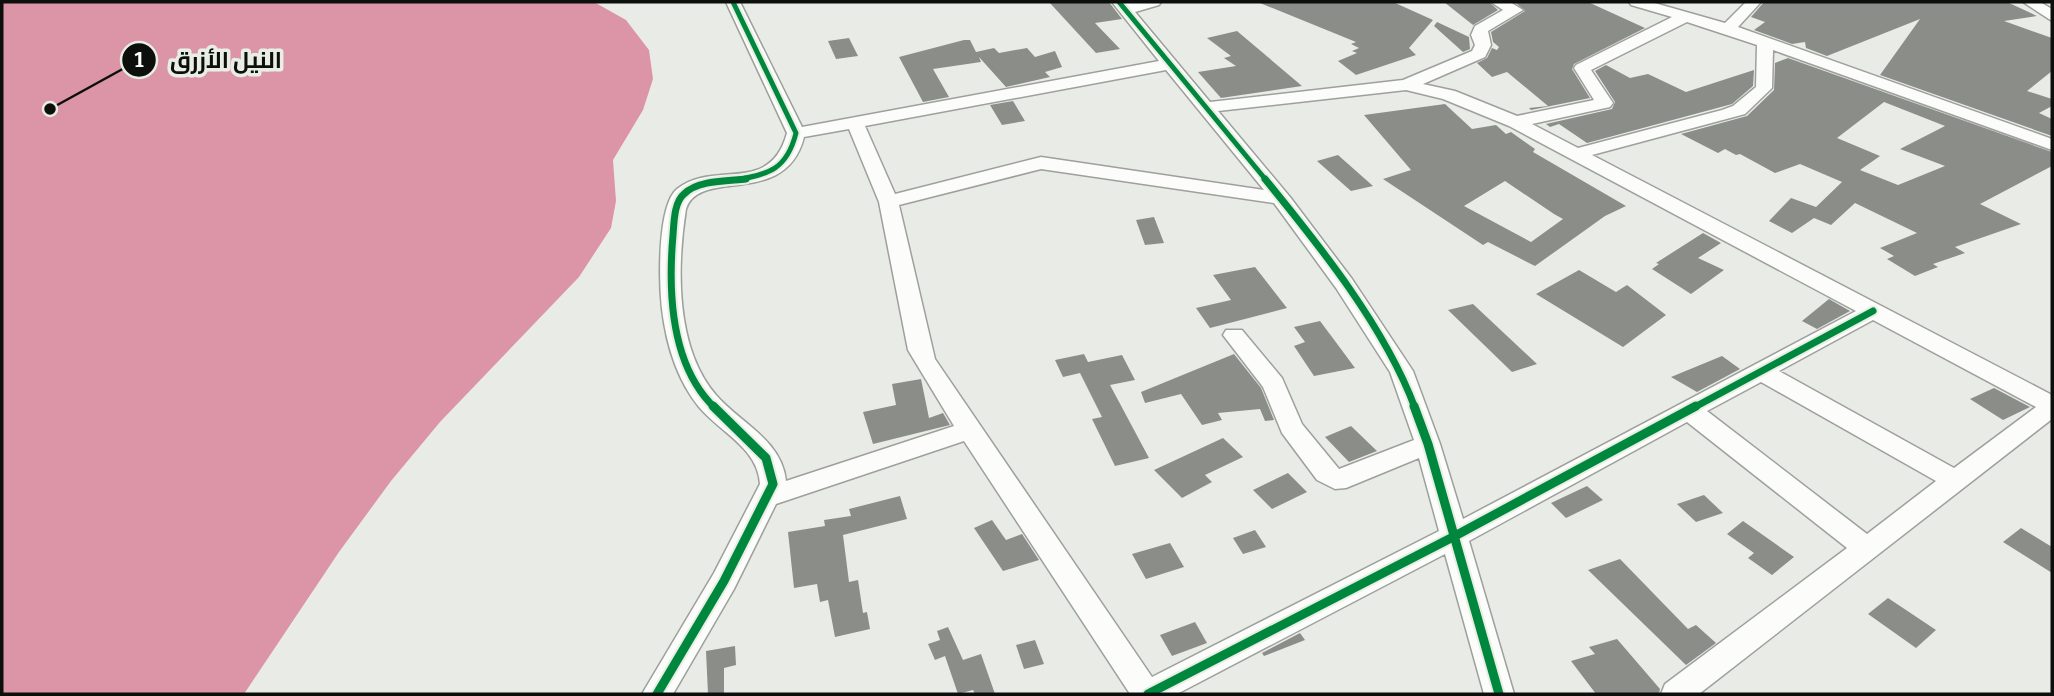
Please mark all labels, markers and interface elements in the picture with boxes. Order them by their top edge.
callout: النيل الأزرق [121,38,296,82]
text: النيل الأزرق [170,46,282,74]
text: 1 [134,47,144,73]

